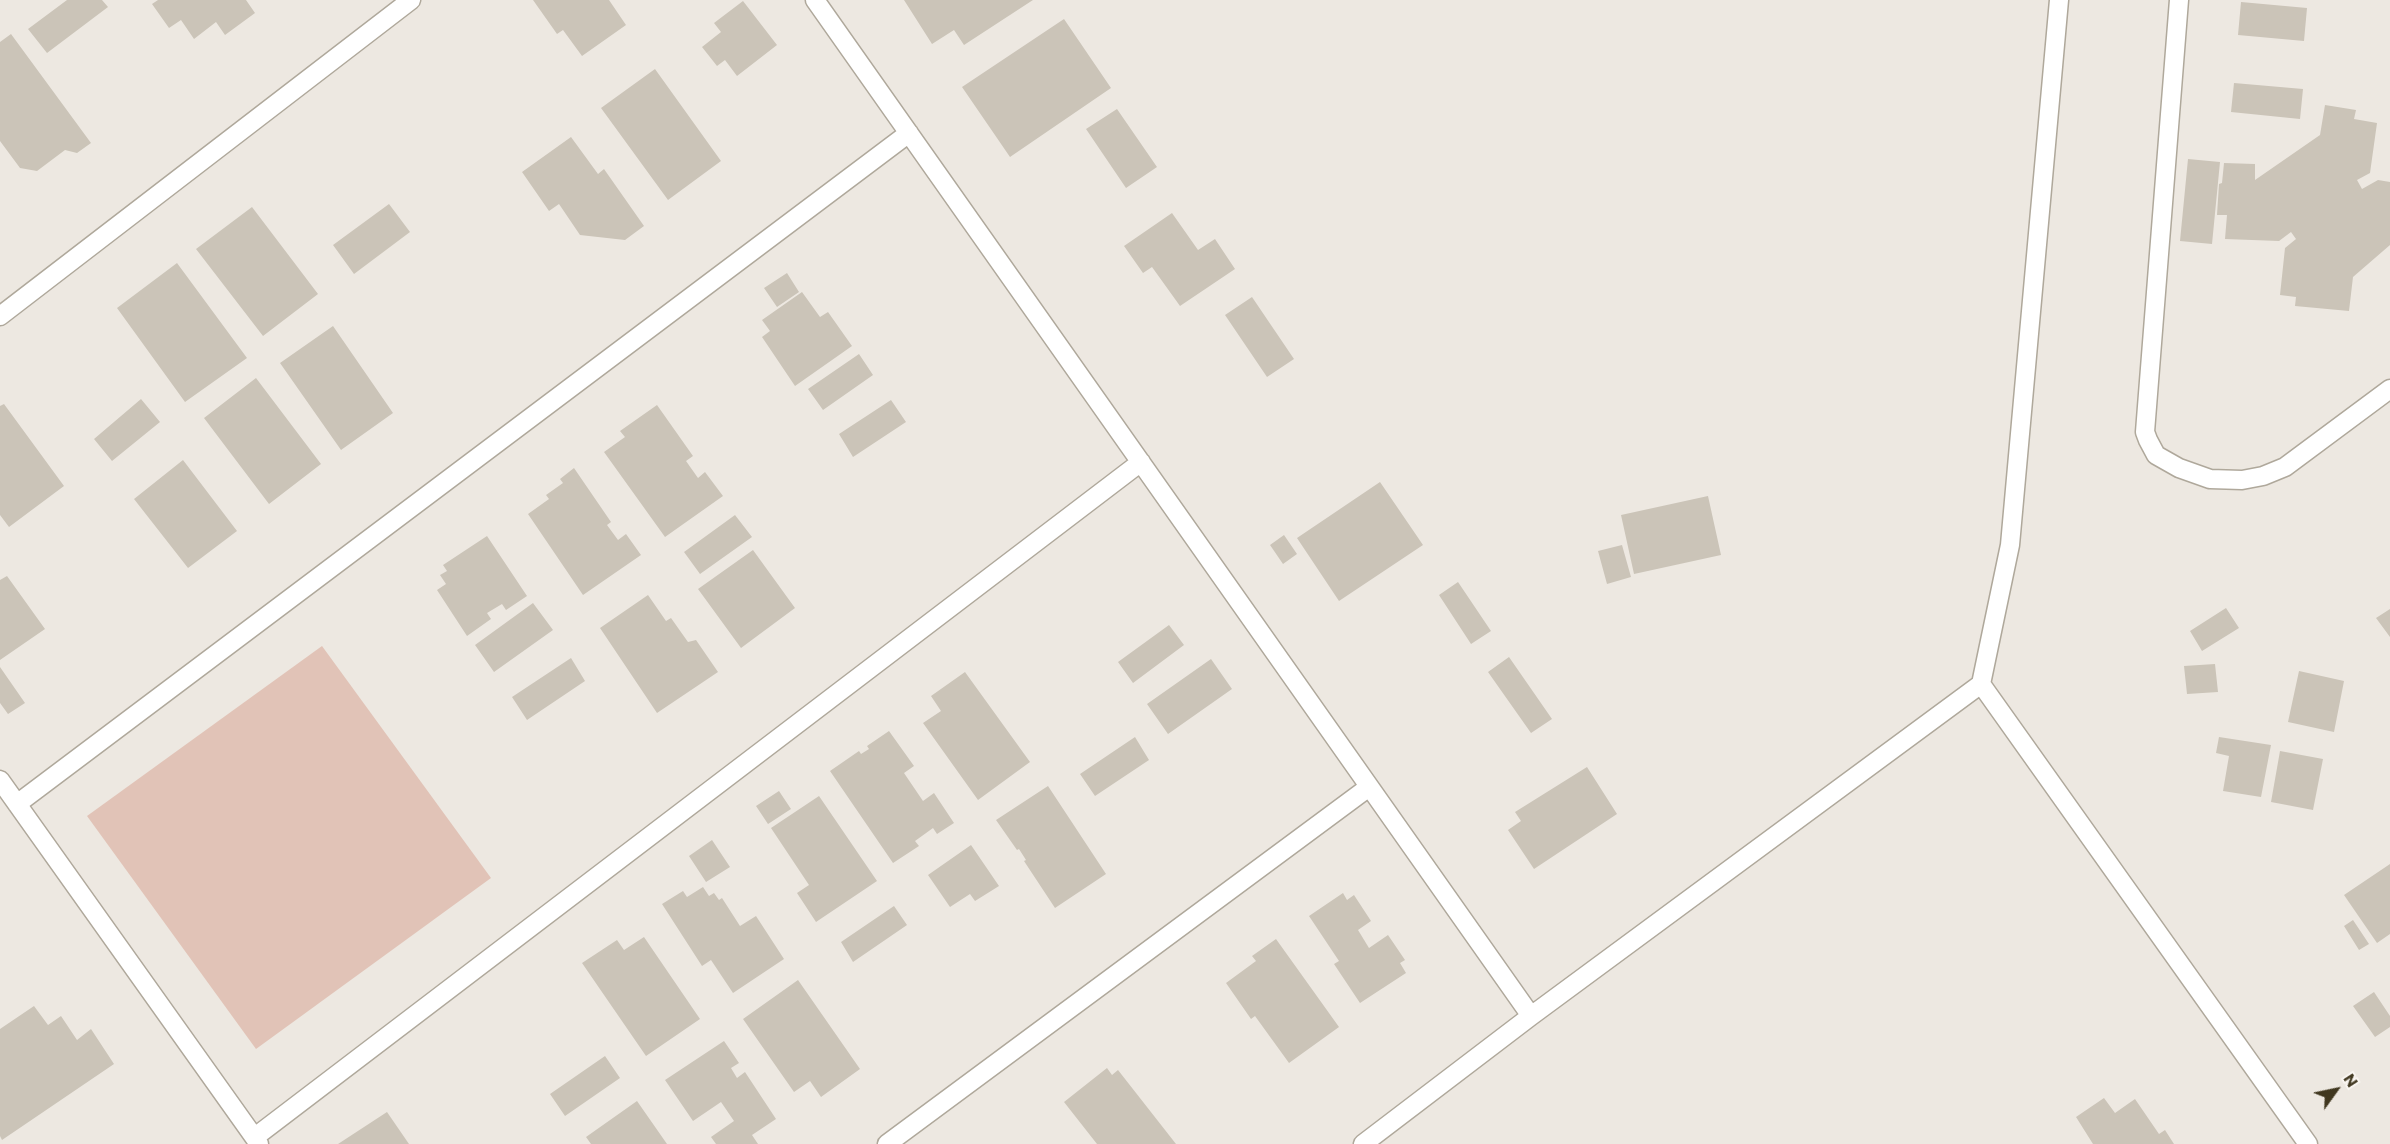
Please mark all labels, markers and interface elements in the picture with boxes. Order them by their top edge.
north arrow [2306,1060,2366,1120]
text: N [2340,1070,2363,1090]

